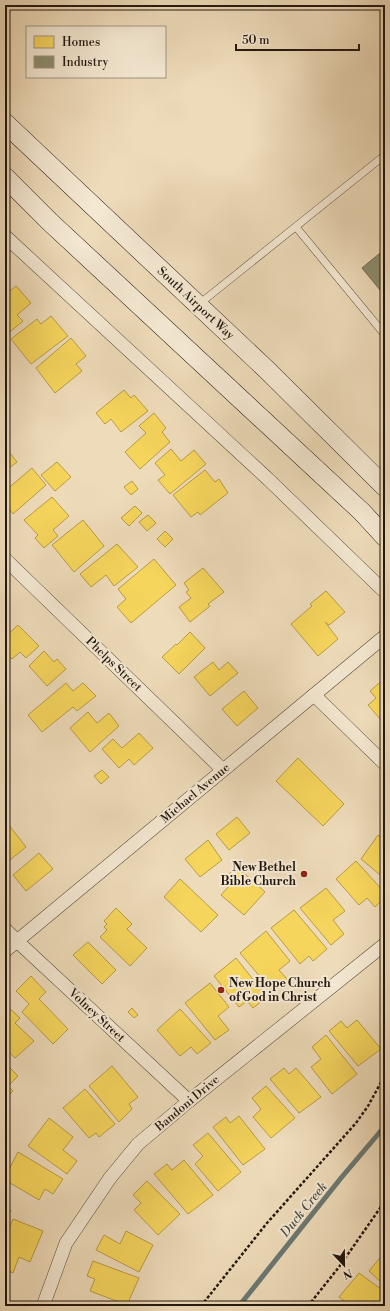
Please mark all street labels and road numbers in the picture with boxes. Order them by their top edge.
street label: South Airport Way [154,264,237,343]
street label: Phelps Street [82,634,145,695]
street label: Michael Avenue [158,760,233,827]
street label: Volney Street [65,985,129,1046]
street label: Bandoni Drive [151,1072,223,1135]

